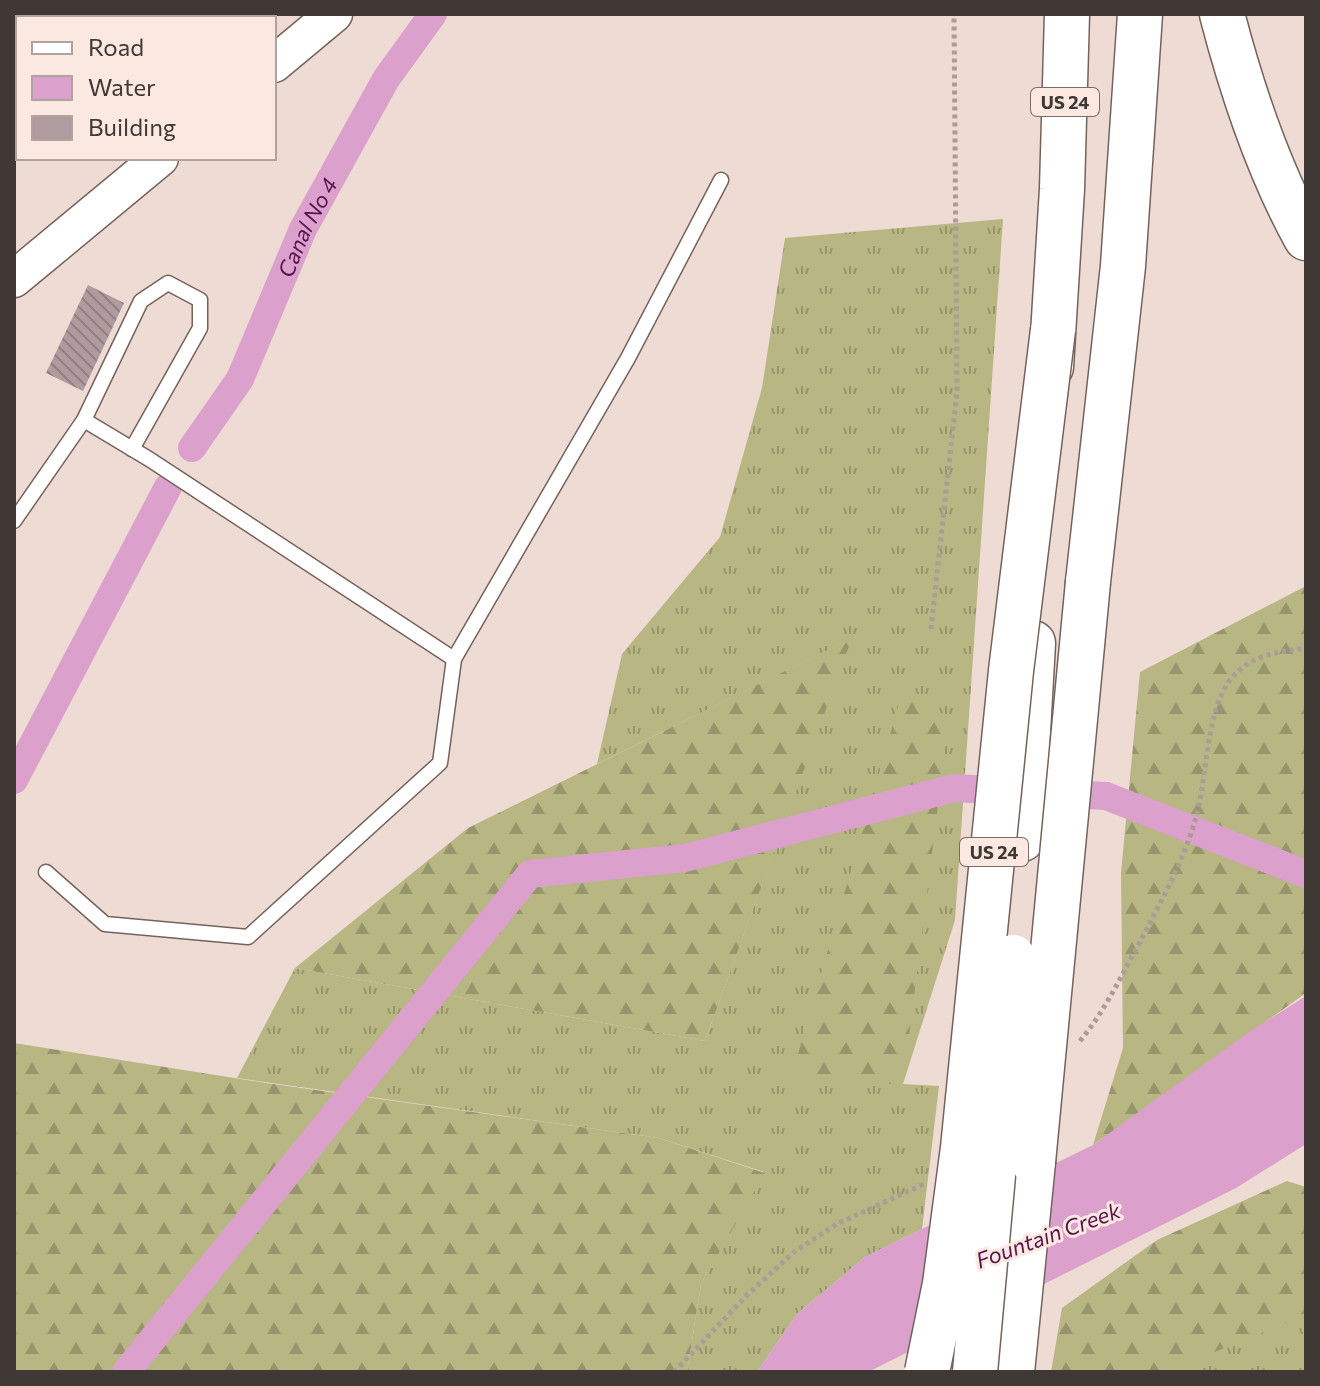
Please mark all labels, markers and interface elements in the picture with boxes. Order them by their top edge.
legend [16,16,276,160]
text: Road [88,32,144,61]
text: Water [88,72,156,101]
road number: US 24 [1031,88,1099,116]
text: Building [88,112,176,141]
water label: Canal No 4 [271,172,342,281]
road number: US 24 [960,838,1028,866]
water label: Fountain Creek [972,1196,1125,1274]

